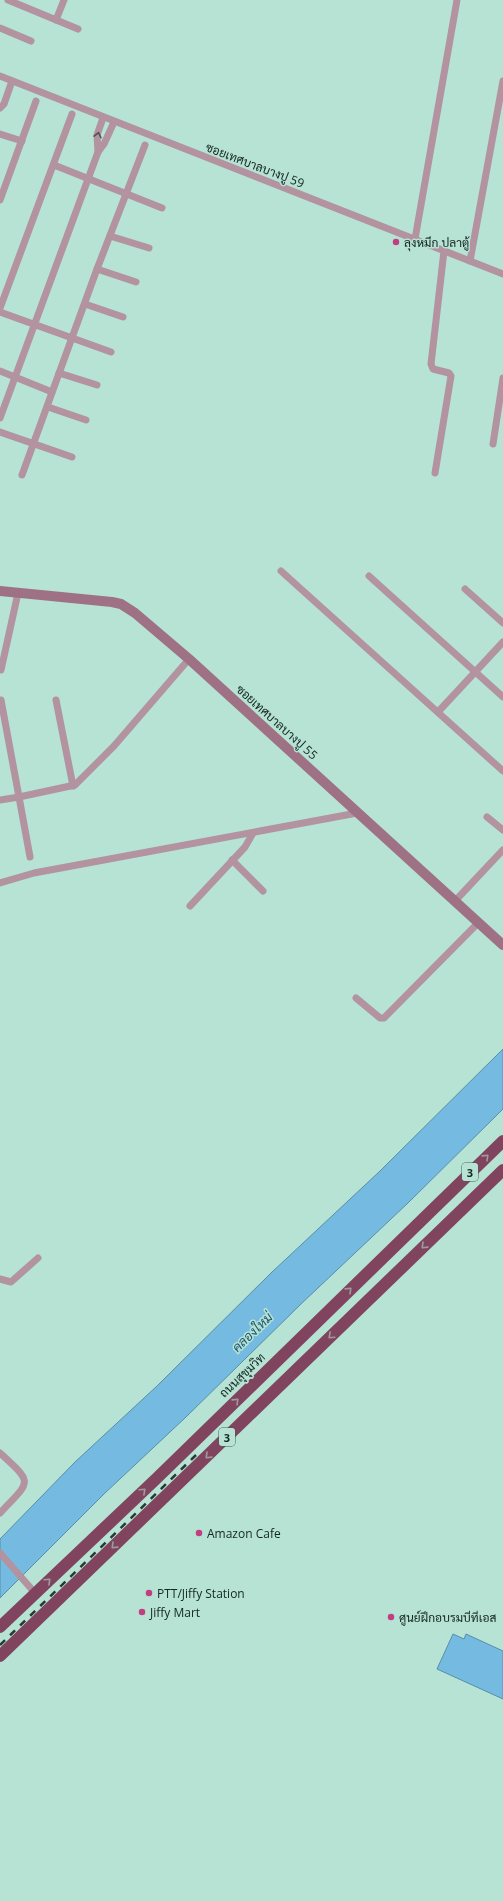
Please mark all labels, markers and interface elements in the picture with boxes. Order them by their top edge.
one-way arrow [93,131,102,138]
street label: ซอยเทศบาลบางปู 59 [203,138,307,192]
place label: ลุงหมึก ปลาตู้ [404,234,470,252]
marker: ลุงหมึก ปลาตู้ [391,237,401,247]
street label: ซอยเทศบาลบางปู 55 [233,681,322,763]
one-way arrow [481,1154,489,1162]
road number: 3 [462,1163,478,1181]
one-way arrow [422,1241,429,1248]
one-way arrow [344,1287,352,1295]
water label: คลองใหม่ [228,1307,277,1356]
one-way arrow [328,1331,336,1339]
street label: ถนนสุขุมวิท [215,1349,269,1402]
one-way arrow [231,1398,239,1405]
road number: 3 [219,1428,235,1446]
one-way arrow [205,1451,213,1459]
one-way arrow [138,1489,146,1496]
place label: Amazon Cafe [207,1525,281,1542]
marker: Amazon Cafe [194,1528,204,1538]
one-way arrow [111,1541,119,1549]
one-way arrow [44,1578,51,1585]
place label: PTT/Jiffy Station [157,1585,245,1602]
marker: PTT/Jiffy Station [144,1588,154,1598]
place label: Jiffy Mart [149,1604,200,1621]
marker: Jiffy Mart [137,1607,147,1617]
place label: ศูนย์ฝึกอบรมบีทีเอส [399,1609,496,1626]
marker: ศูนย์ฝึกอบรมบีทีเอส [386,1612,396,1622]

